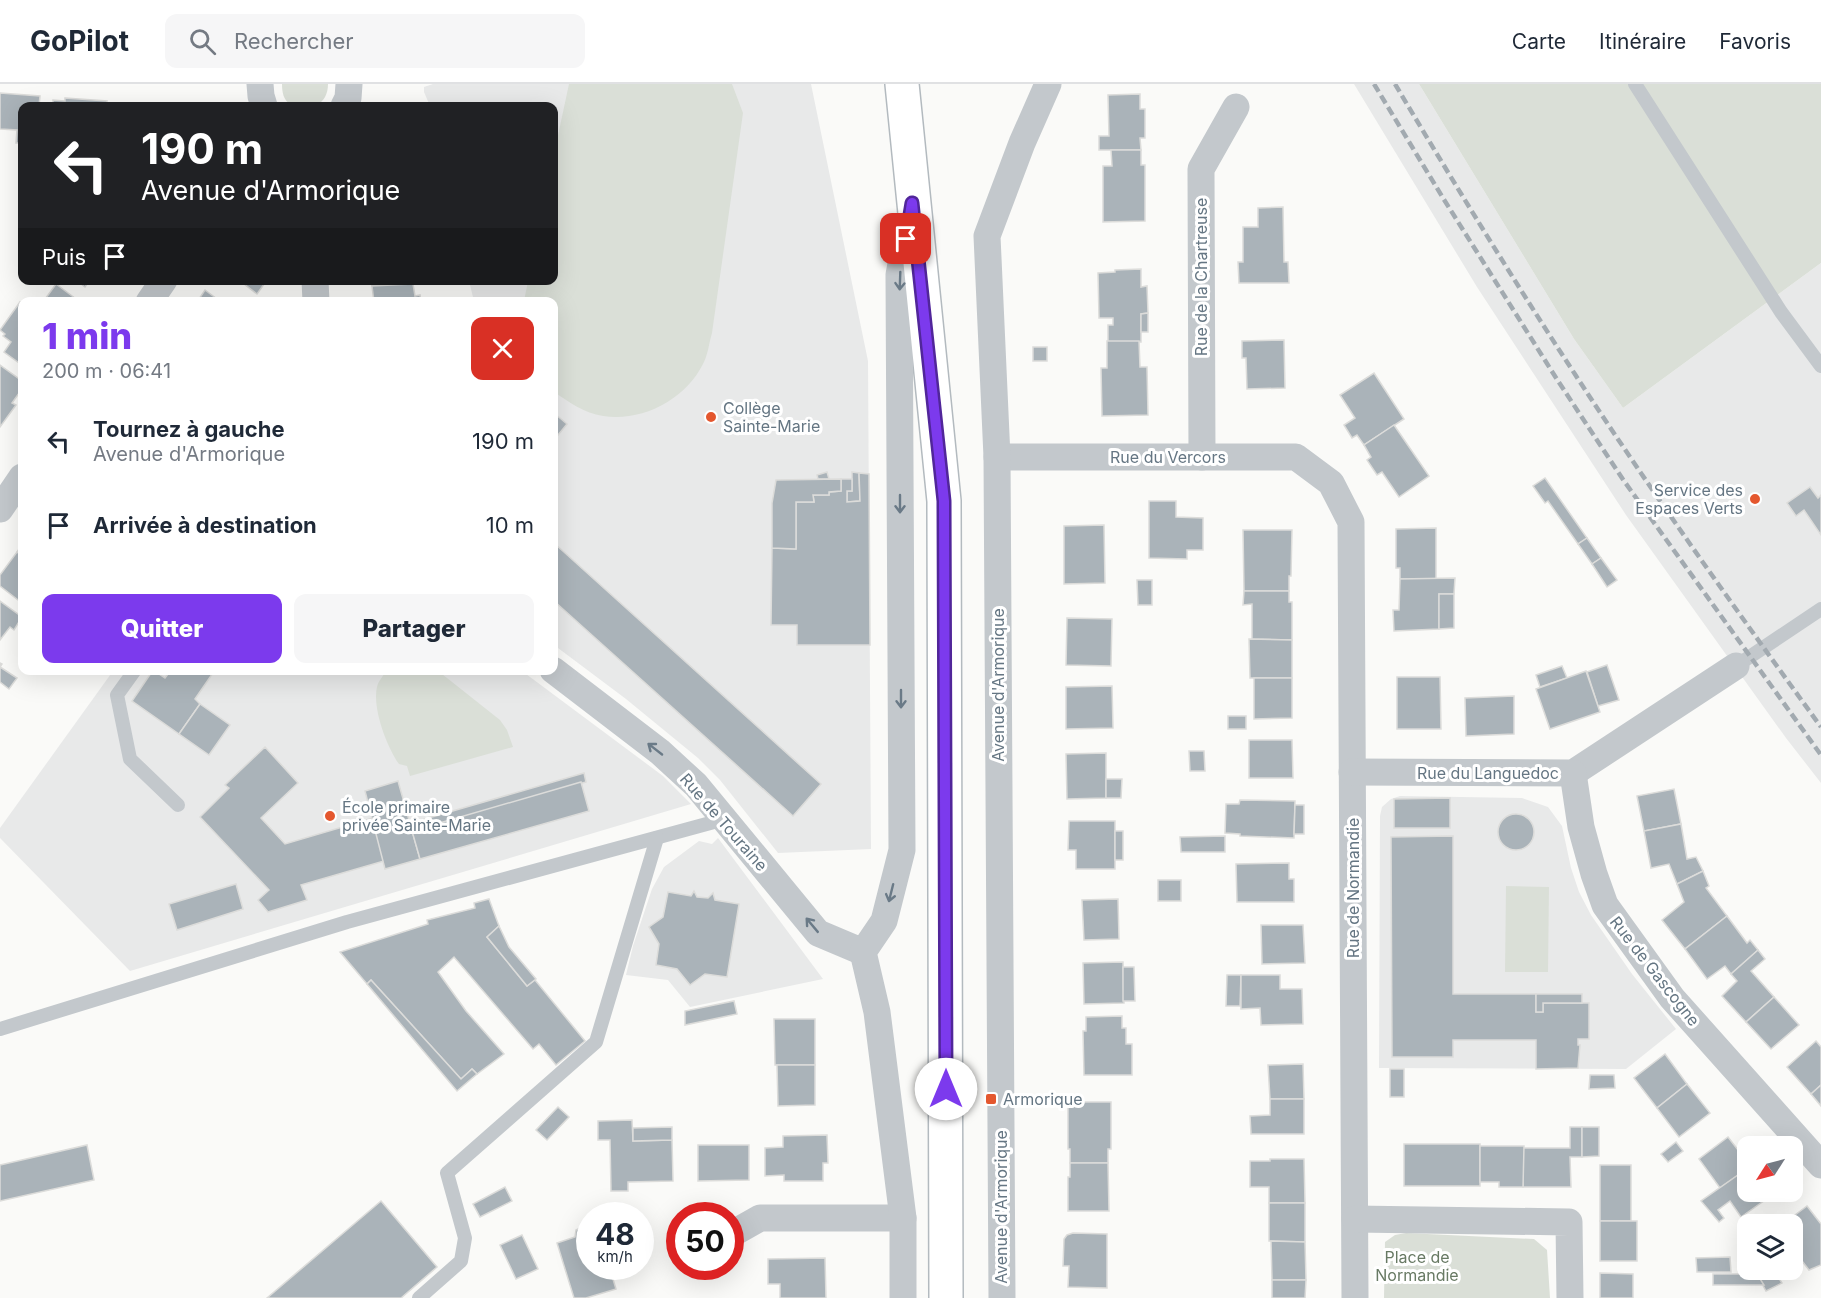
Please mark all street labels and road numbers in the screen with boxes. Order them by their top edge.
street label: Rue de la Chartreuse [1191,198,1211,356]
street label: Rue du Vercors [1110,447,1226,467]
street label: Avenue d'Armorique [988,608,1008,762]
street label: Rue du Languedoc [1417,763,1559,783]
street label: Rue de Touraine [676,769,772,875]
street label: Rue de Normandie [1343,818,1363,958]
street label: Rue de Gascogne [1606,912,1704,1030]
street label: Avenue d'Armorique [991,1130,1011,1284]

